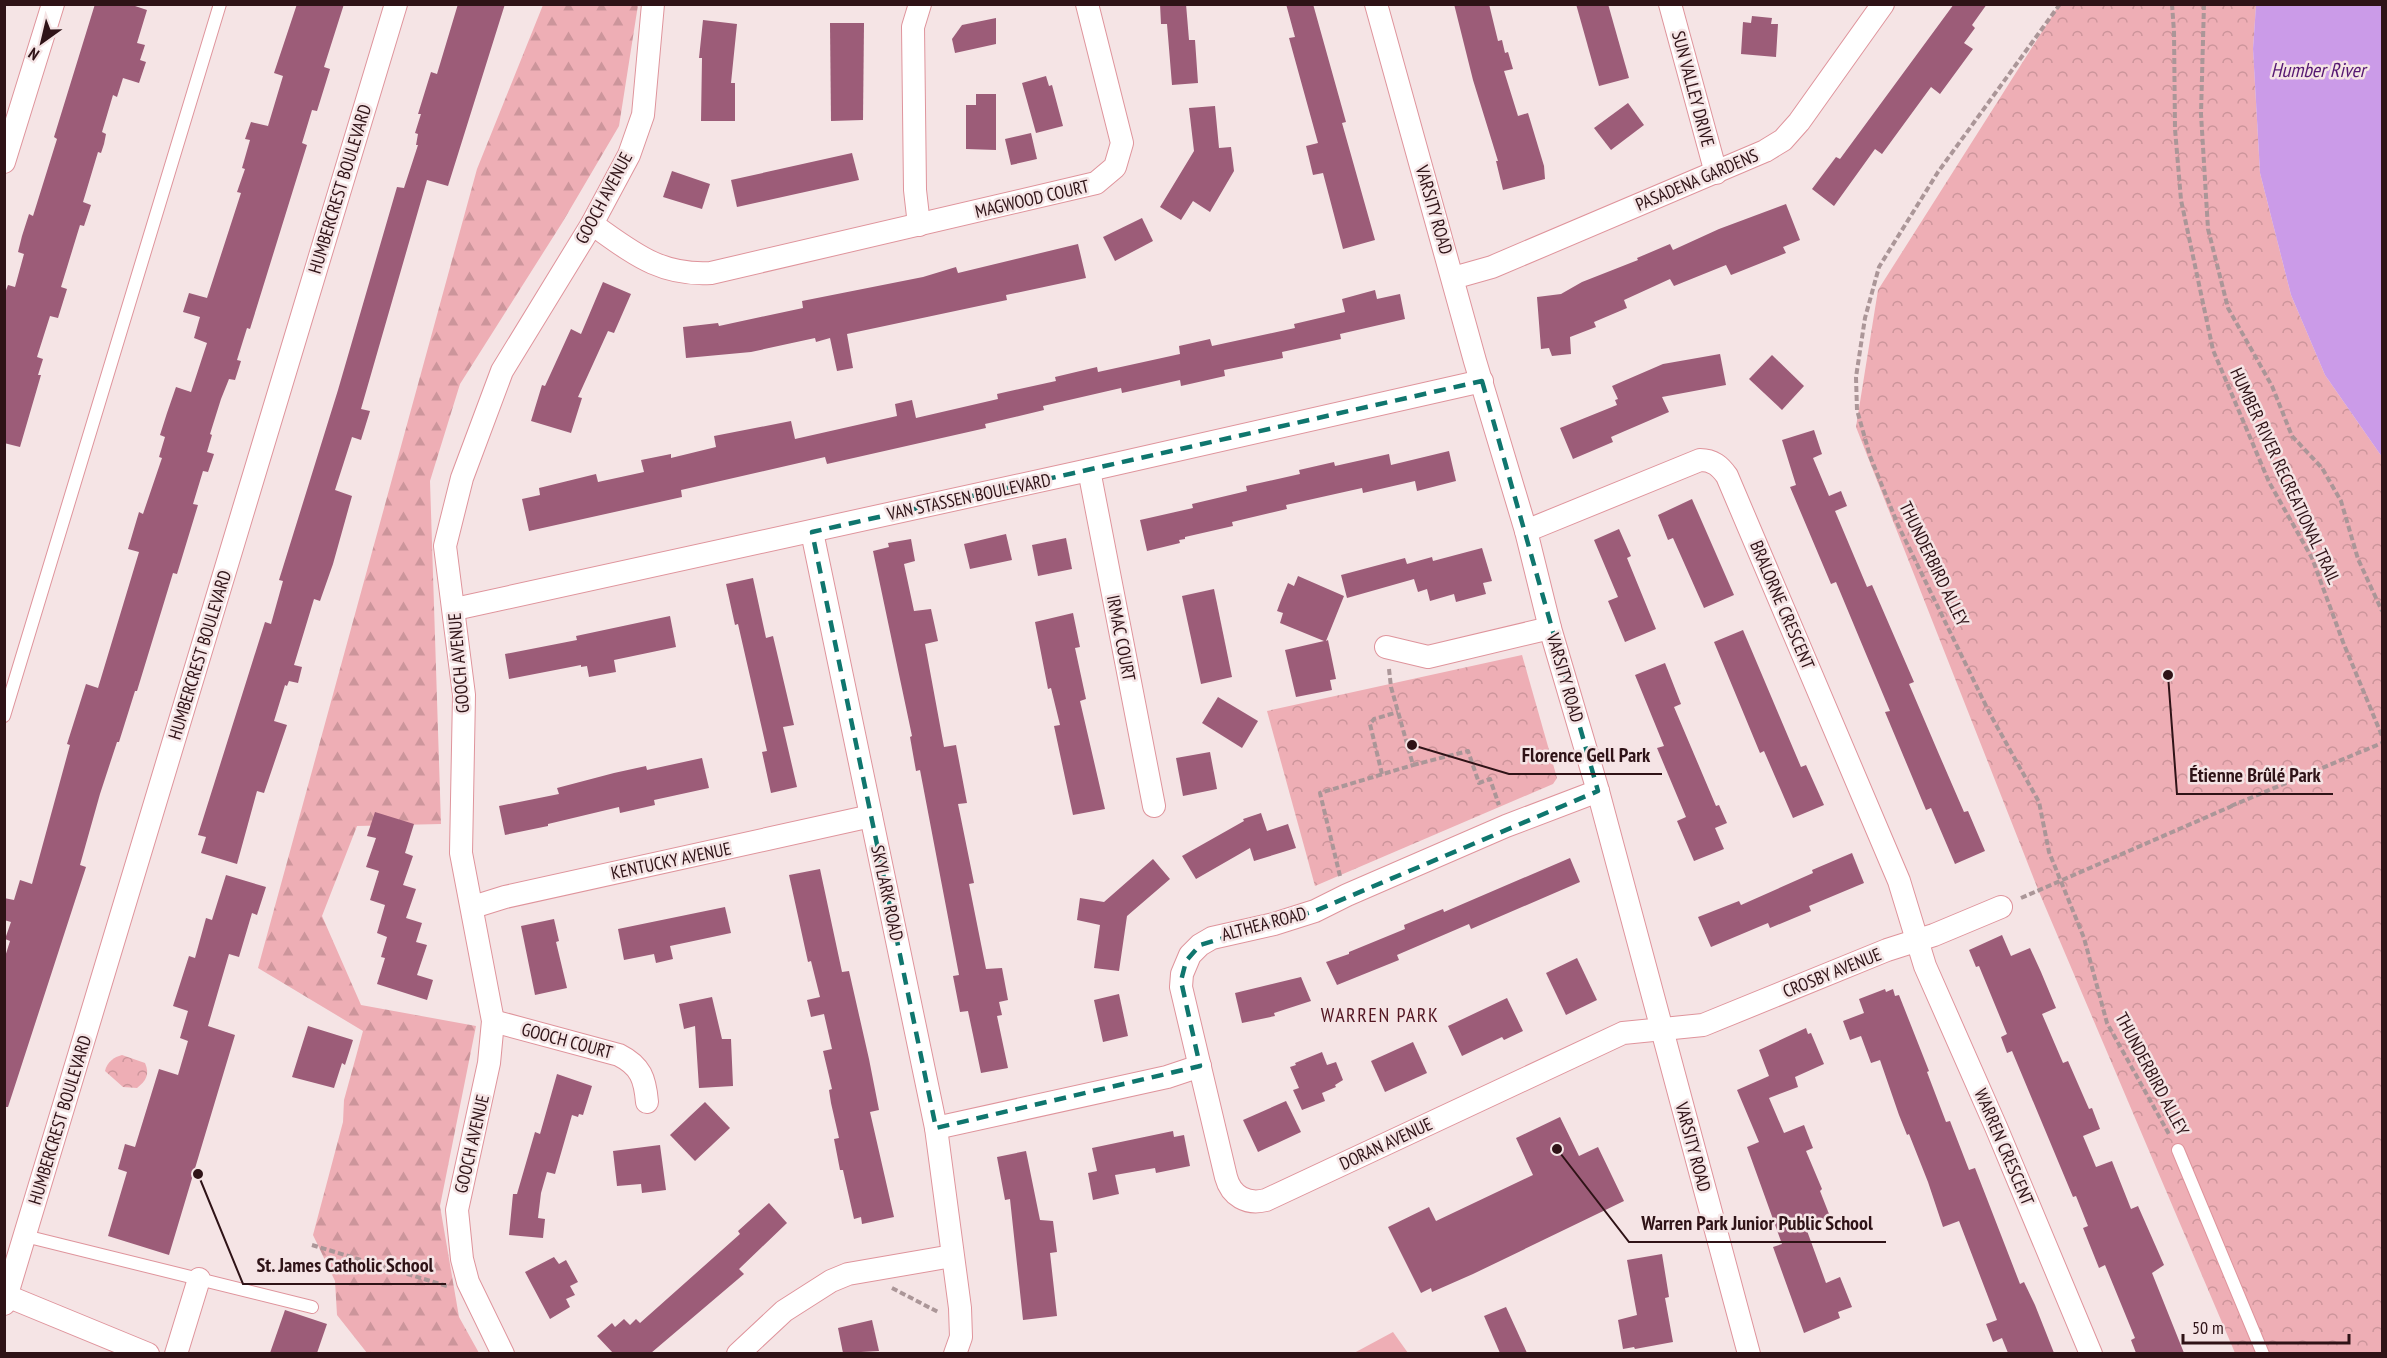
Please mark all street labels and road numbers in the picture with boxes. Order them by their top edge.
street label: SUN VALLEY DRIVE [1667,28,1720,149]
street label: HUMBERCREST BOULEVARD [303,102,376,276]
street label: PASADENA GARDENS [1632,143,1762,216]
street label: GOOCH AVENUE [570,148,637,248]
street label: VARSITY ROAD [1411,162,1458,257]
street label: MAGWOOD COURT [973,174,1091,223]
street label: HUMBER RIVER RECREATIONAL TRAIL [2225,364,2346,588]
street label: VAN STASSEN BOULEVARD [884,468,1053,525]
street label: THUNDERBIRD ALLEY [1894,498,1975,631]
street label: BRALORNE CRESCENT [1745,537,1820,673]
street label: HUMBERCREST BOULEVARD [163,568,236,742]
street label: IRMAC COURT [1102,593,1141,683]
street label: GOOCH AVENUE [443,612,474,714]
street label: VARSITY ROAD [1542,630,1589,725]
street label: KENTUCKY AVENUE [609,837,733,884]
street label: SKYLARK ROAD [866,843,909,943]
street label: ALTHEA ROAD [1219,901,1309,946]
street label: CROSBY AVENUE [1779,942,1884,1003]
street label: THUNDERBIRD ALLEY [2110,1008,2195,1140]
street label: GOOCH COURT [519,1017,615,1064]
street label: HUMBERCREST BOULEVARD [23,1033,96,1207]
street label: WARREN CRESCENT [1970,1085,2039,1209]
street label: GOOCH AVENUE [449,1092,494,1195]
street label: VARSITY ROAD [1670,1099,1716,1194]
street label: DORAN AVENUE [1336,1112,1436,1175]

